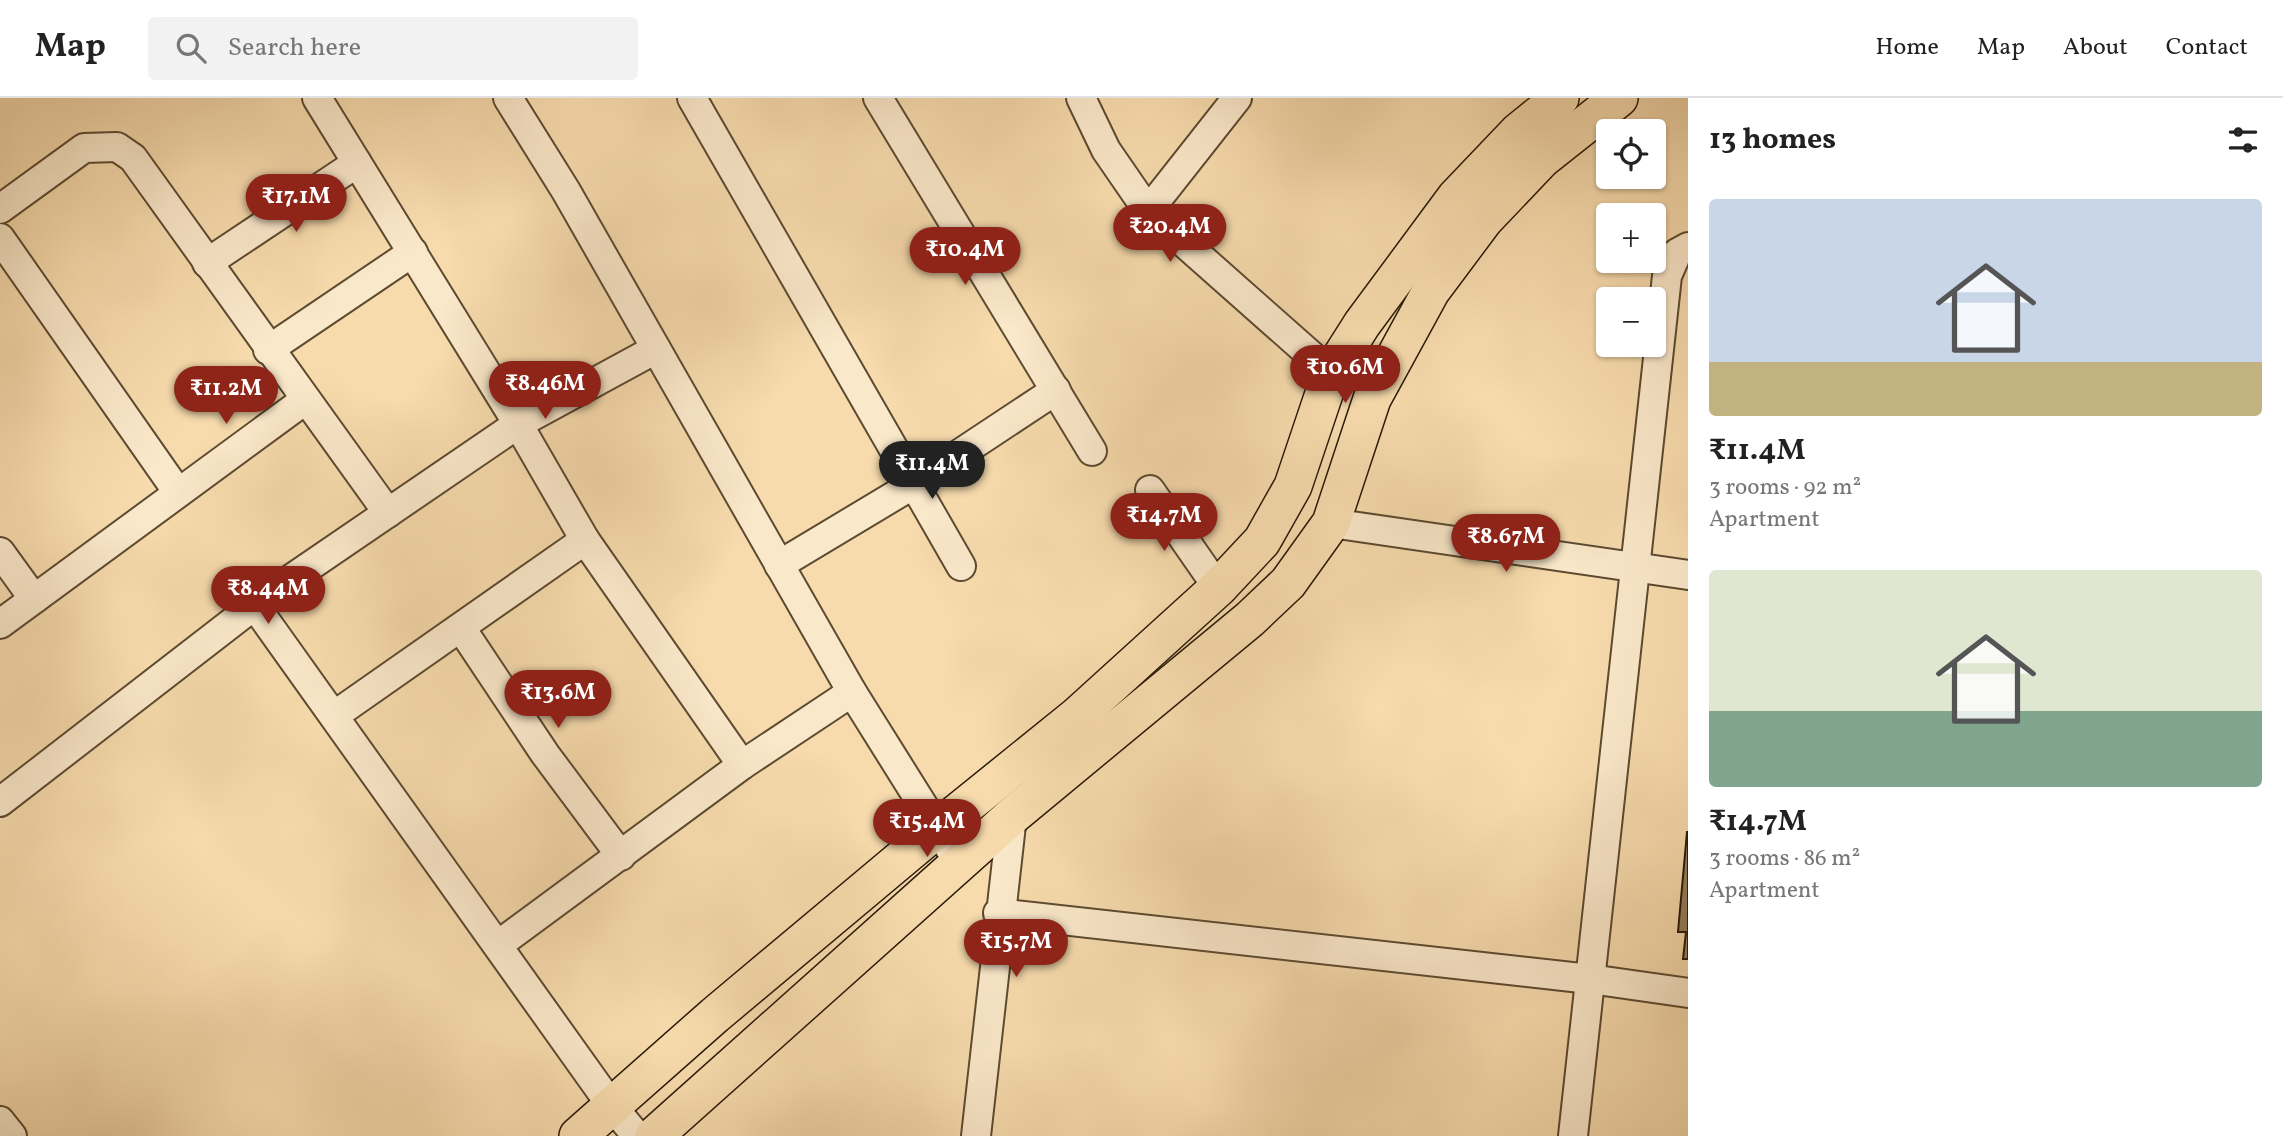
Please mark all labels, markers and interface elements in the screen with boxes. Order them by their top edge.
search box [148,17,638,80]
text: Map [35,25,106,71]
icon: search [172,29,210,67]
text: Search here [228,30,361,66]
text: Home [1875,31,1939,65]
text: Map [1977,31,2025,65]
text: About [2063,31,2128,65]
text: Contact [2166,31,2248,65]
map controls [1596,119,1666,357]
button: locate [1596,119,1666,189]
text: 13 homes [1709,119,1836,161]
icon: filters [2224,121,2262,159]
pin: ₹17.1M [239,174,353,234]
text: ₹17.1M [262,181,330,213]
button: + [1596,203,1666,273]
pin: ₹20.4M [1113,204,1227,264]
text: ₹20.4M [1129,211,1211,243]
pin: ₹10.4M [908,228,1022,287]
text: ₹10.4M [926,234,1004,266]
icon: home [1923,245,2049,371]
button: − [1596,287,1666,357]
pin: ₹10.6M [1288,345,1402,405]
text: ₹10.6M [1306,352,1384,384]
pin: ₹8.46M [488,362,602,421]
pin: ₹11.2M [169,366,283,426]
text: ₹8.46M [505,368,585,400]
text: ₹11.2M [190,373,262,405]
text: ₹11.4M [1709,430,1805,472]
pin: ₹11.4M [875,442,989,501]
text: ₹11.4M [895,448,969,480]
text: 3 rooms · 92 m² [1709,472,1861,504]
pin: ₹14.7M [1107,494,1221,553]
text: ₹14.7M [1127,500,1202,532]
text: Apartment [1709,504,1820,536]
pin: ₹8.67M [1449,514,1563,574]
text: ₹8.67M [1467,521,1545,553]
pin: ₹8.44M [211,566,325,626]
text: ₹8.44M [227,573,309,605]
icon: home [1923,616,2049,742]
pin: ₹13.6M [501,670,615,730]
text: ₹13.6M [520,677,596,709]
pin: ₹15.4M [870,800,984,859]
text: ₹14.7M [1709,801,1807,843]
text: ₹15.4M [889,806,965,838]
text: 3 rooms · 86 m² [1709,843,1860,875]
text: Apartment [1709,875,1820,907]
pin: ₹15.7M [959,920,1073,979]
text: ₹15.7M [980,926,1052,958]

